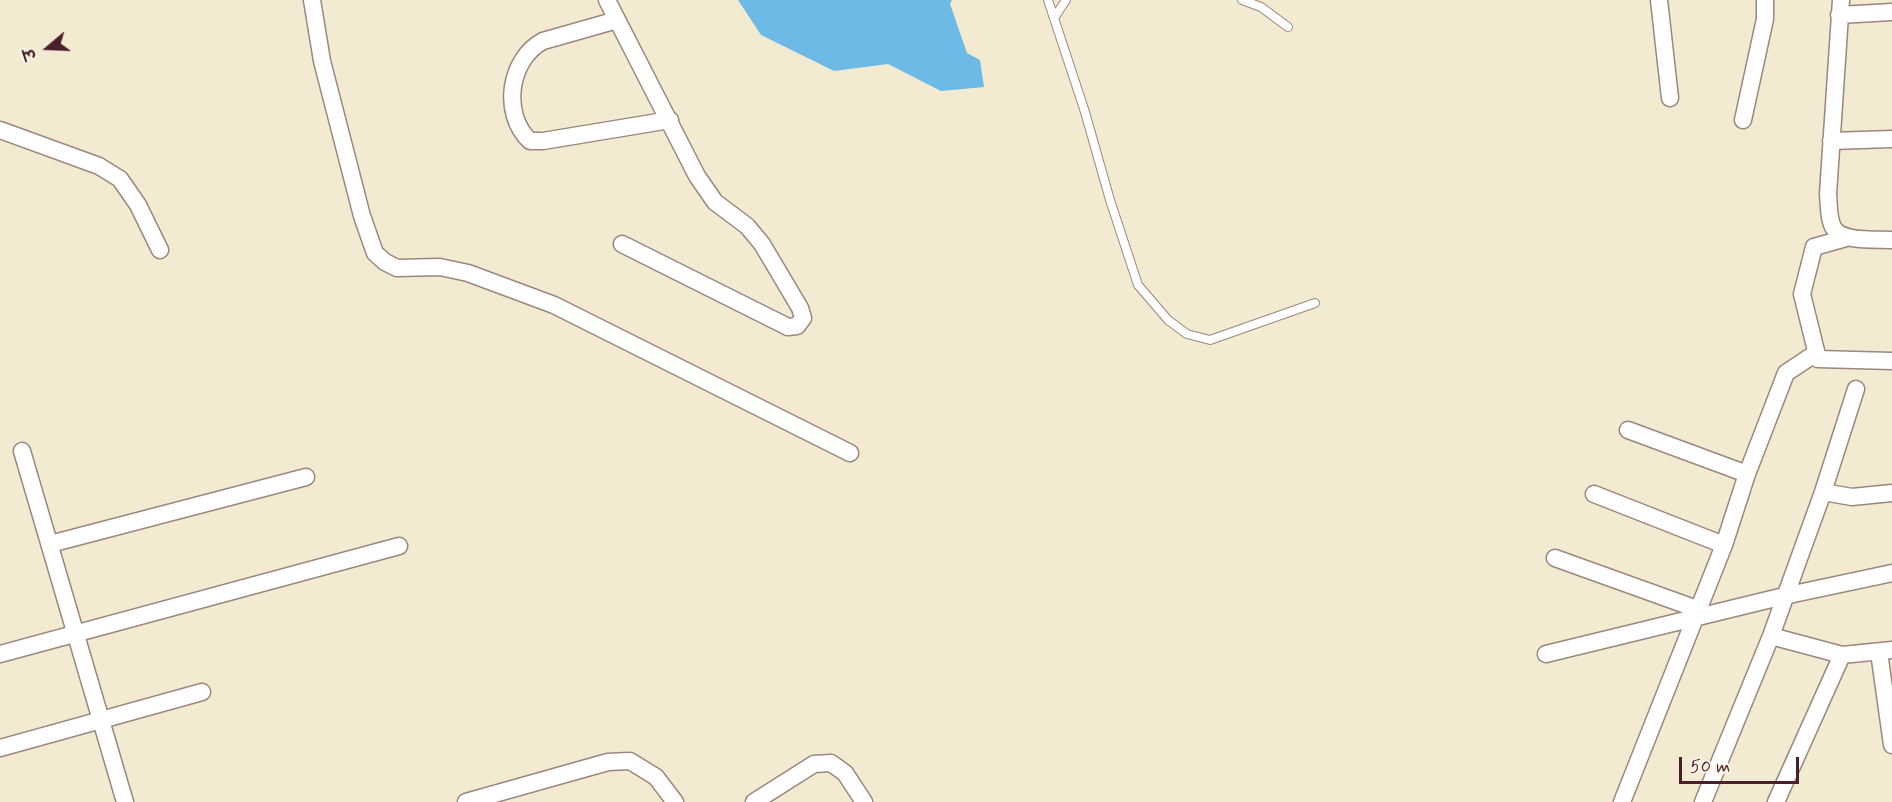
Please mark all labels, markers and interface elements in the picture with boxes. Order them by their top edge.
north arrow [18,18,78,78]
text: उ [19,46,42,62]
scale bar [1682,745,1802,783]
text: 50 m [1690,755,1730,779]

